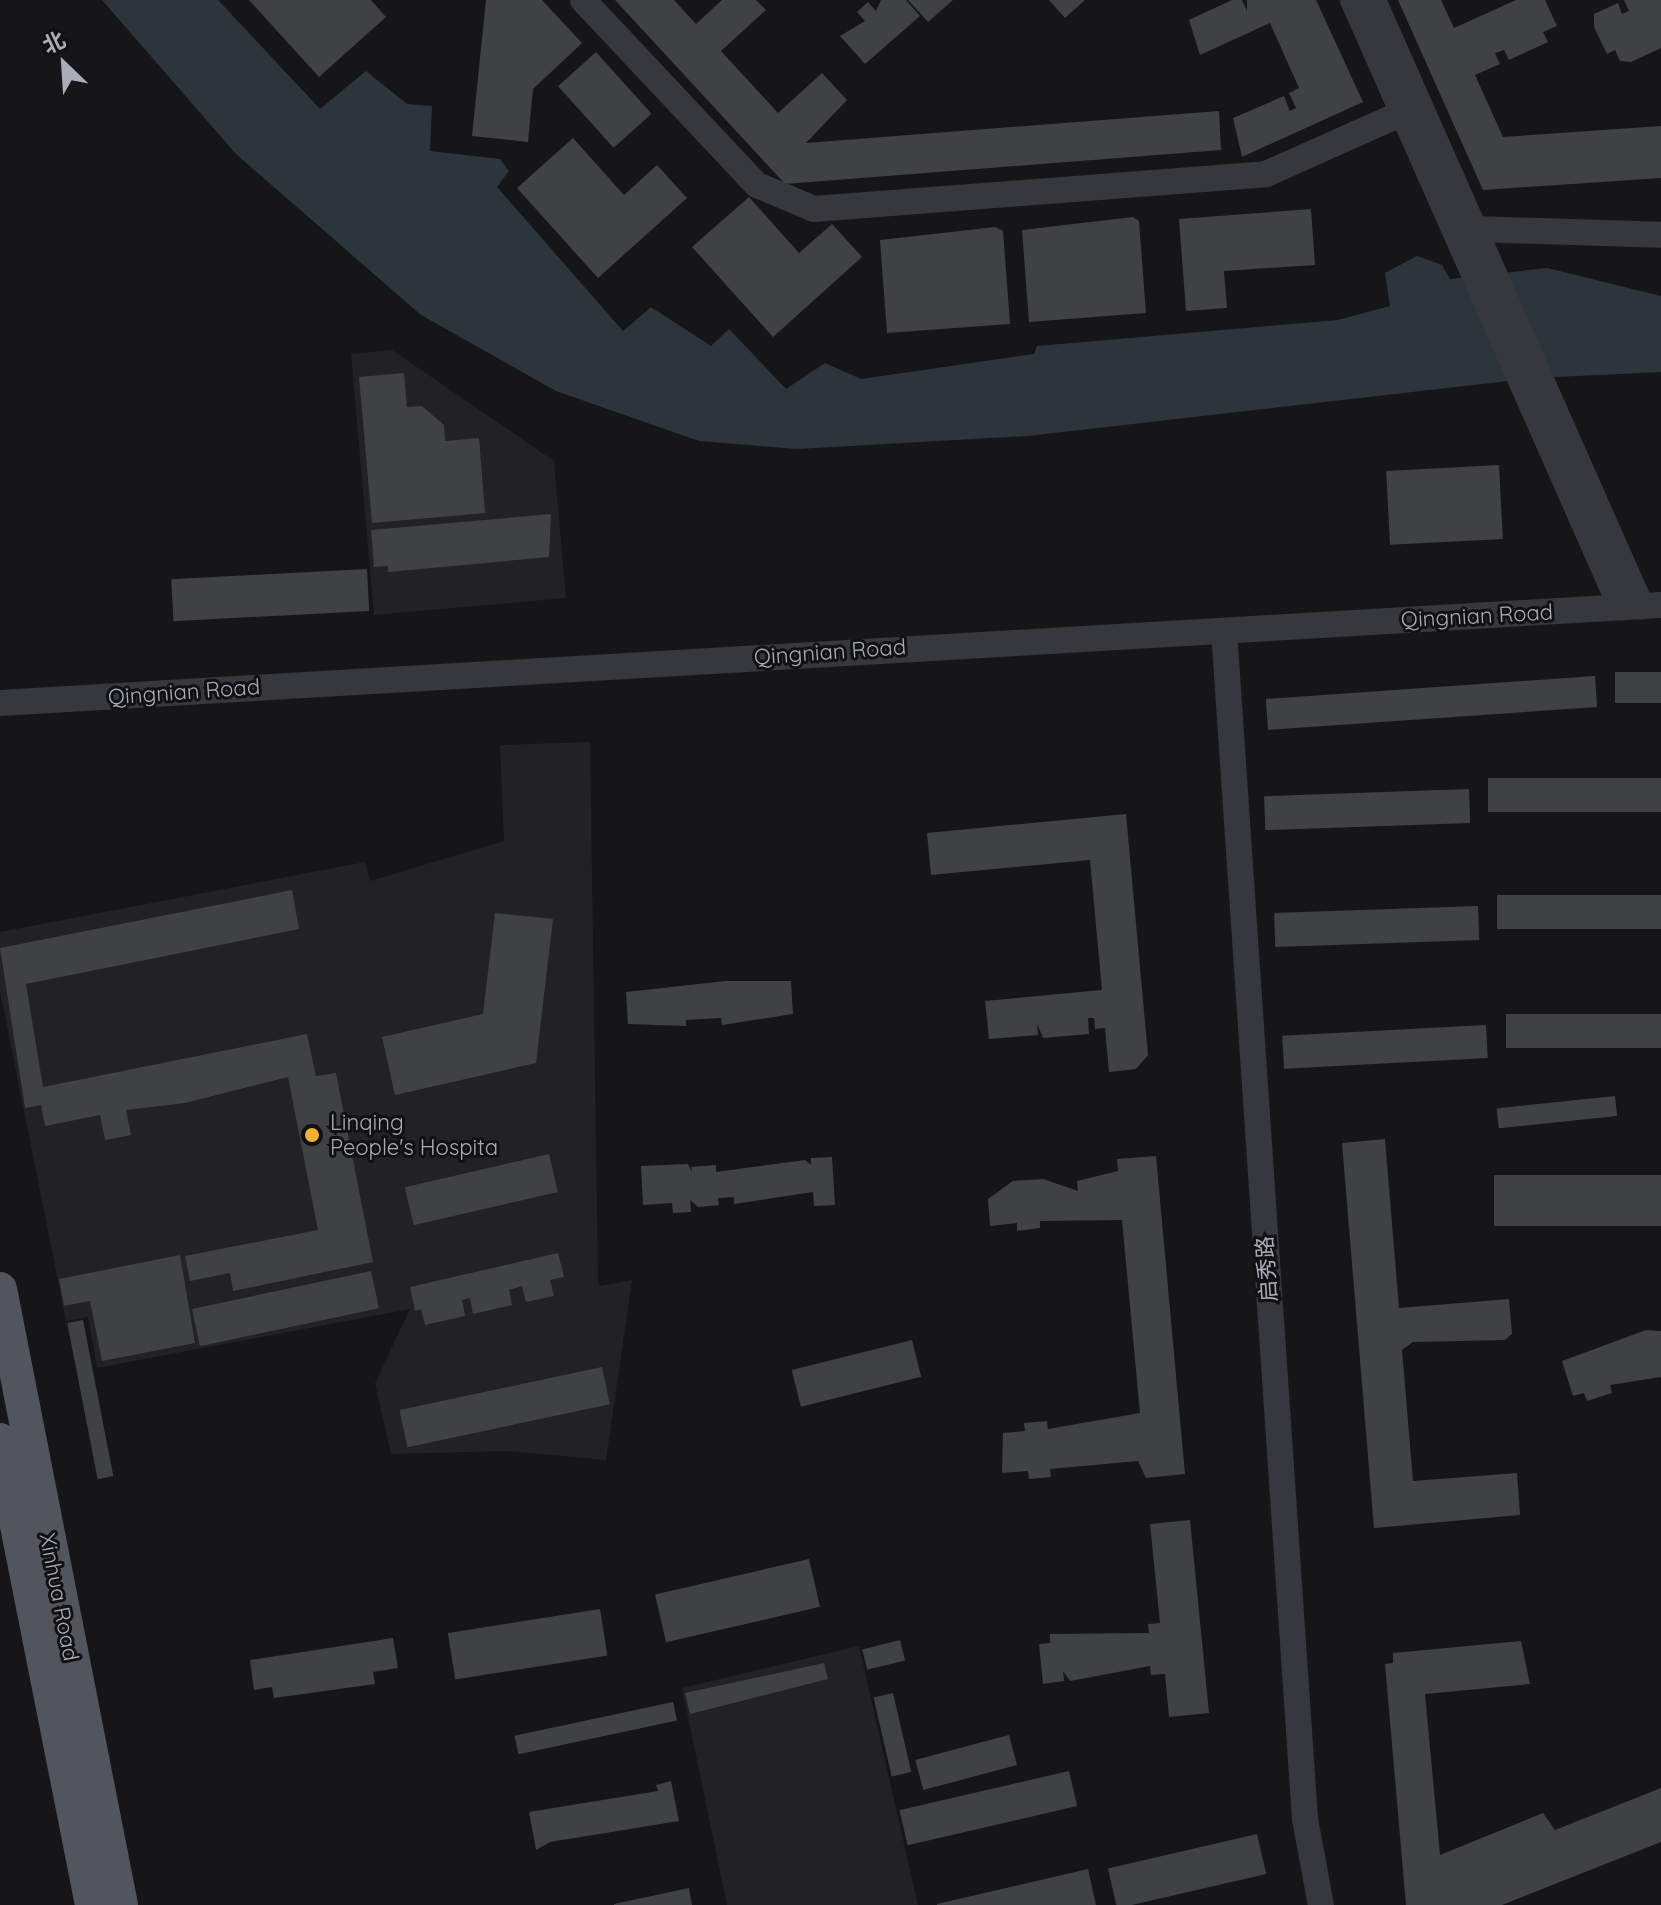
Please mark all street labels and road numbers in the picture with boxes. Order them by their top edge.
street label: Qingnian Road [1400,599,1554,633]
street label: Qingnian Road [753,634,907,670]
street label: Qingnian Road [107,674,261,710]
street label: 启秀路 [1252,1235,1282,1303]
street label: Xinhua Road [34,1531,84,1663]

